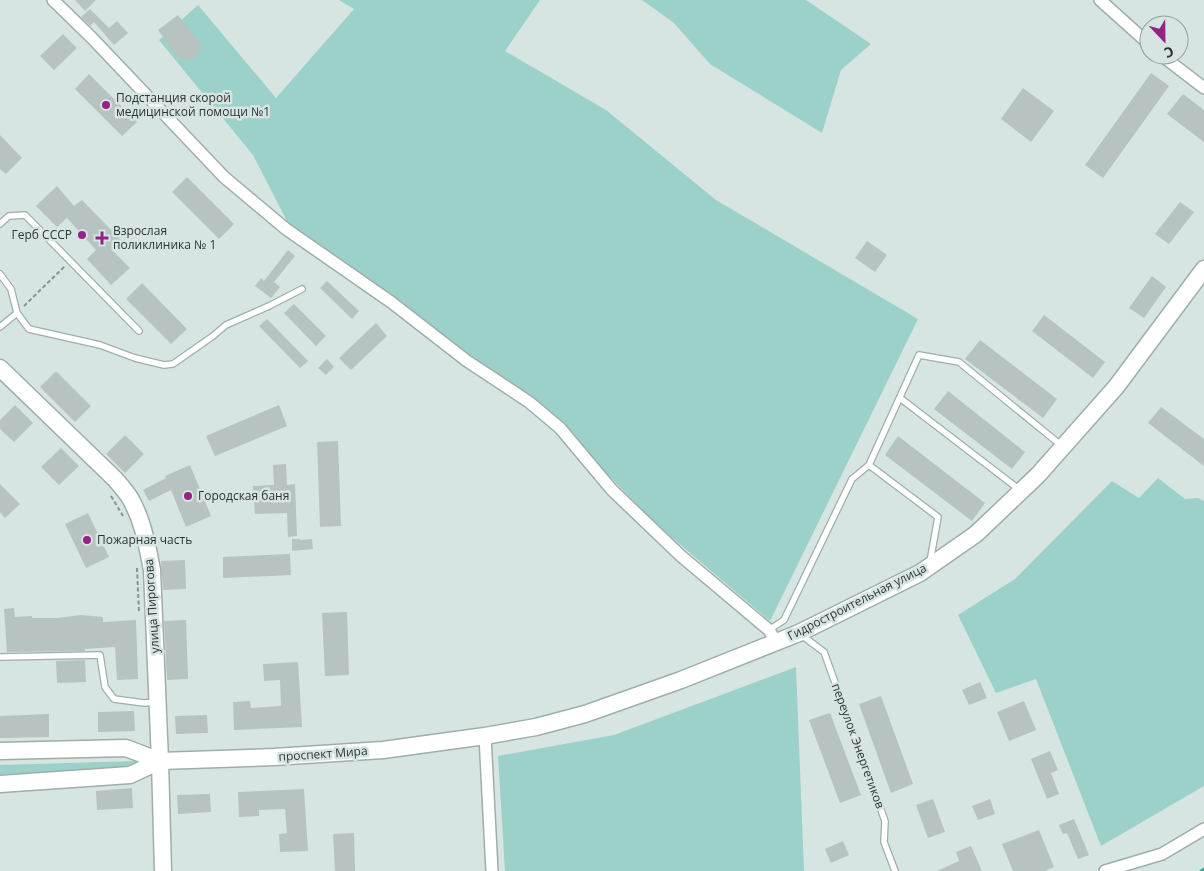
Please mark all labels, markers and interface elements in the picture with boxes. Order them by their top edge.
north arrow [1139,15,1189,65]
text: С [1161,42,1177,63]
place label: Подстанция скорой медицинской помощи №1 [116,89,270,120]
marker: Подстанция скорой медицинской помощи №1 [100,99,112,111]
place label: Взрослая поликлиника № 1 [113,222,216,253]
place label: Герб СССР [12,226,72,243]
marker: Герб СССР [76,229,88,241]
marker: Взрослая поликлиника № 1 [95,231,109,245]
place label: Городская баня [198,487,289,504]
marker: Городская баня [182,490,194,502]
place label: Пожарная часть [97,531,192,548]
marker: Пожарная часть [81,534,93,546]
street label: улица Пирогова [140,558,163,654]
street label: Гидростроительная улица [784,559,929,644]
street label: переулок Энергетиков [828,681,889,811]
street label: проспект Мира [278,742,368,765]

